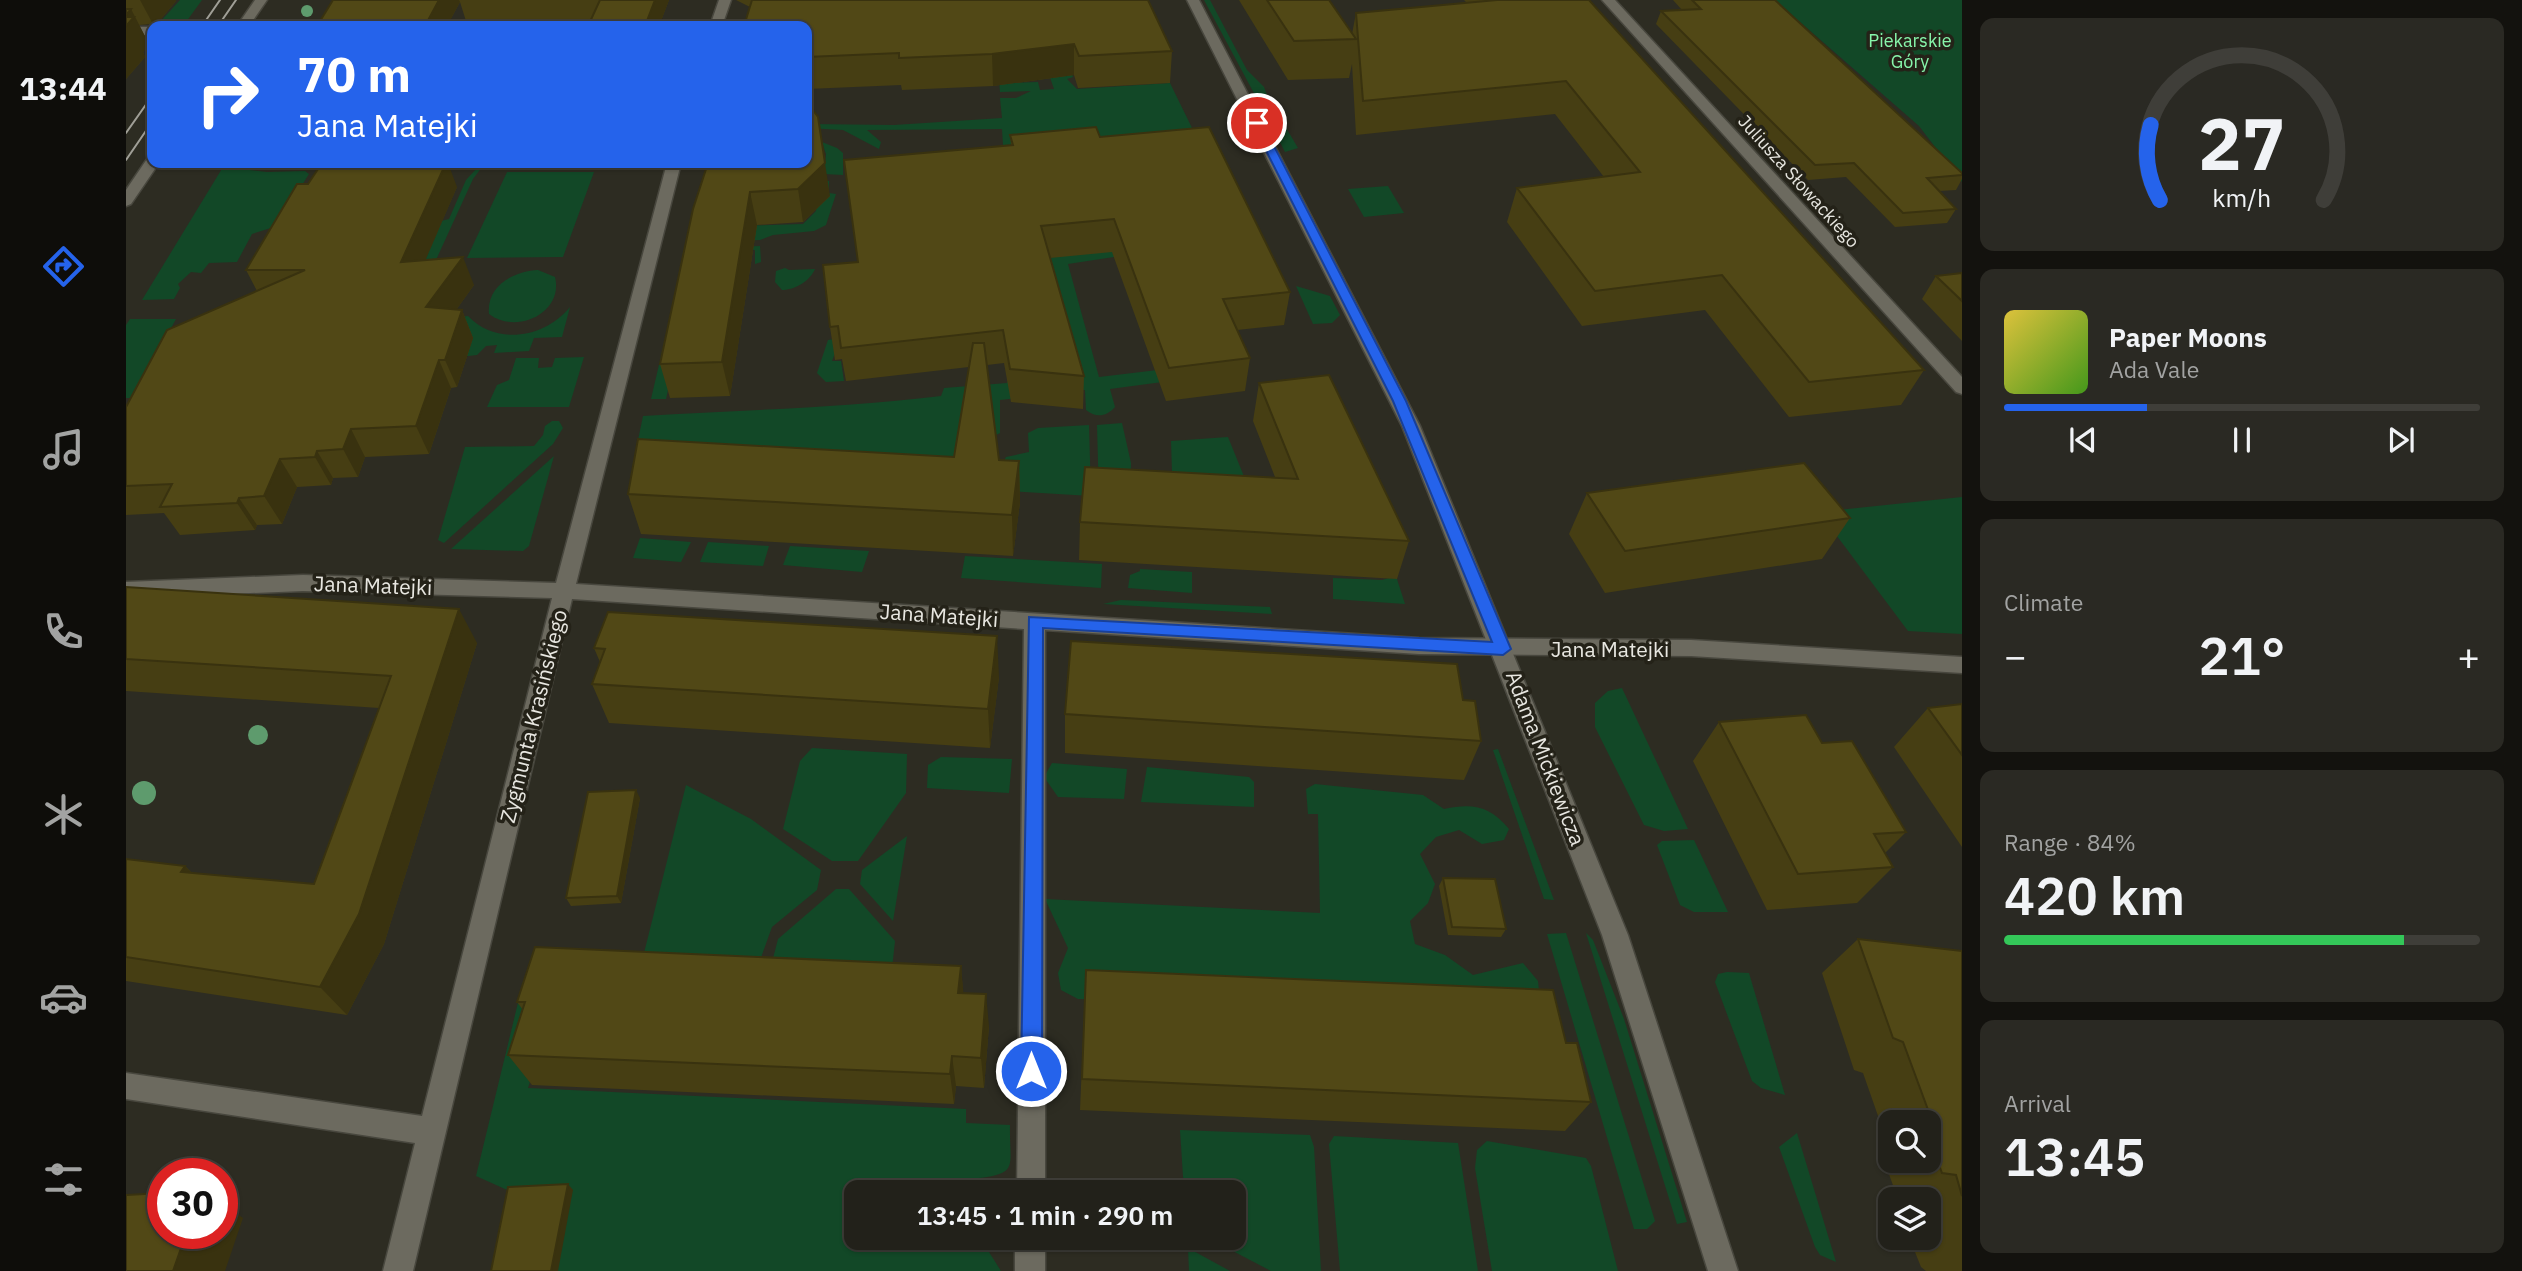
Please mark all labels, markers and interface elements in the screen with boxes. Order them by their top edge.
park label: Piekarskie Góry [1868,29,1952,73]
text: 70 m [297,42,411,105]
icon: right [182,49,273,140]
text: 13:44 [19,67,107,109]
pin [1227,93,1287,153]
text: 27 [2198,96,2286,191]
text: Jana Matejki [297,104,478,146]
icon: arrive [1238,104,1276,142]
street label: Juliusza Słowackiego [1733,110,1865,252]
text: km/h [2213,181,2271,214]
icon: directions [39,242,88,291]
text: Paper Moons [2109,320,2267,354]
text: Ada Vale [2109,354,2199,384]
icon: previous [2064,421,2102,459]
icon: pause [2223,421,2261,459]
icon: next [2382,421,2420,459]
icon: music [39,425,88,474]
street label: Jana Matejki [313,569,433,601]
text: Climate [2004,587,2083,617]
street label: Jana Matejki [879,597,999,633]
street label: Zygmunta Krasińskiego [493,606,573,826]
icon: phone [39,607,88,656]
text: 21° [2199,622,2285,689]
text: − [2004,631,2027,680]
text: + [2457,631,2480,680]
street label: Jana Matejki [1551,635,1669,663]
street label: Adama Mickiewicza [1500,667,1592,849]
icon: climate [39,790,88,839]
text: Range · 84% [2004,827,2136,857]
text: 420 km [2004,862,2185,929]
icon: car [39,973,88,1022]
position arrow [994,1034,1068,1108]
text: Arrival [2004,1088,2071,1118]
map controls [1878,1110,1941,1250]
button: search [1878,1110,1941,1173]
text: 13:45 [2004,1123,2145,1190]
icon: filters [39,1155,88,1204]
speed limit sign: 30 [147,1158,238,1249]
button: layers [1878,1187,1941,1250]
text: 13:45 · 1 min · 290 m [917,1198,1173,1232]

